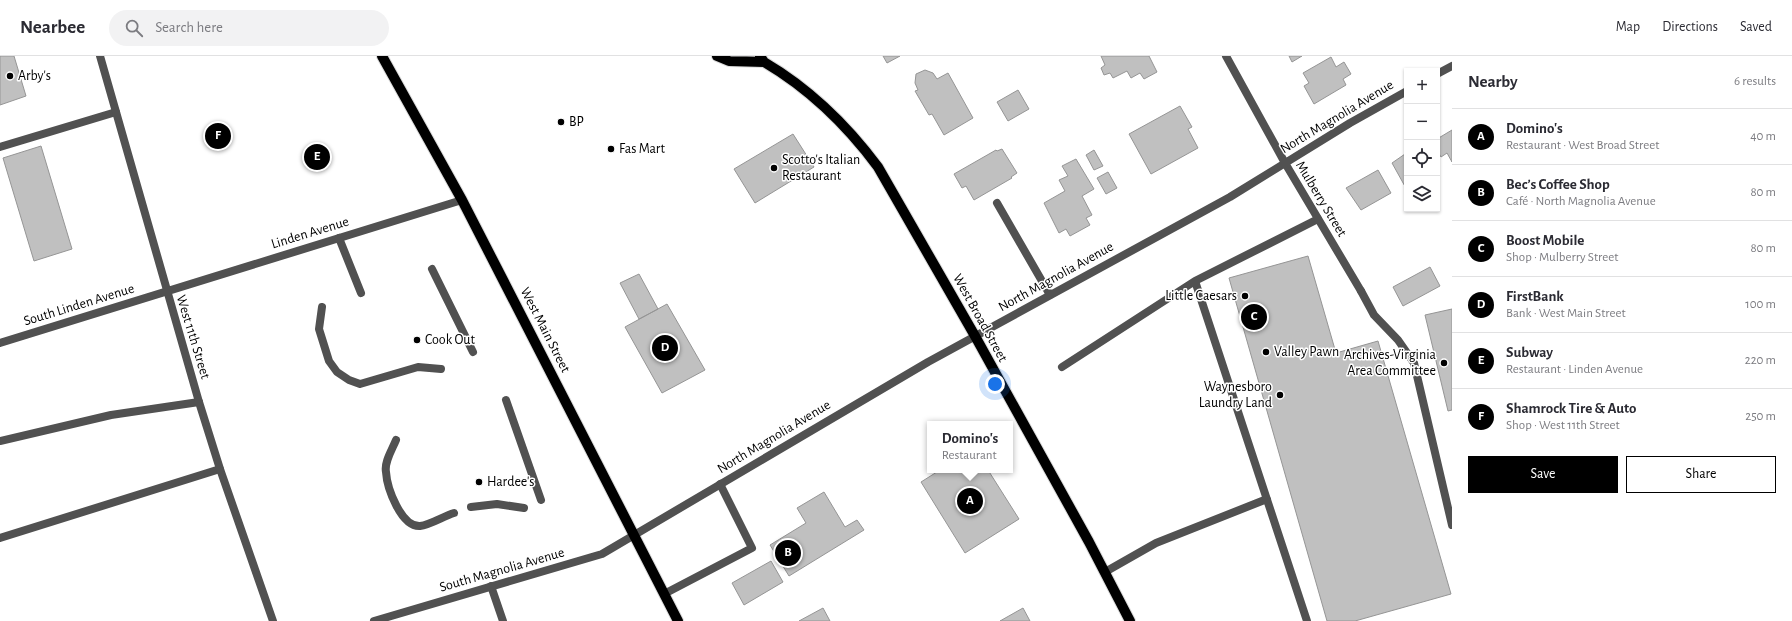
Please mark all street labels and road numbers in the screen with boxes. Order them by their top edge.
street label: North Magnolia Avenue [1278,78,1396,156]
street label: Mulberry Street [1293,159,1349,240]
street label: Linden Avenue [269,215,351,251]
street label: North Magnolia Avenue [996,240,1116,314]
street label: West Broad Street [950,272,1010,365]
street label: South Linden Avenue [22,282,136,328]
street label: West Main Street [518,285,573,375]
street label: West 11th Street [174,293,213,381]
street label: North Magnolia Avenue [715,398,833,476]
street label: South Magnolia Avenue [438,545,566,595]

